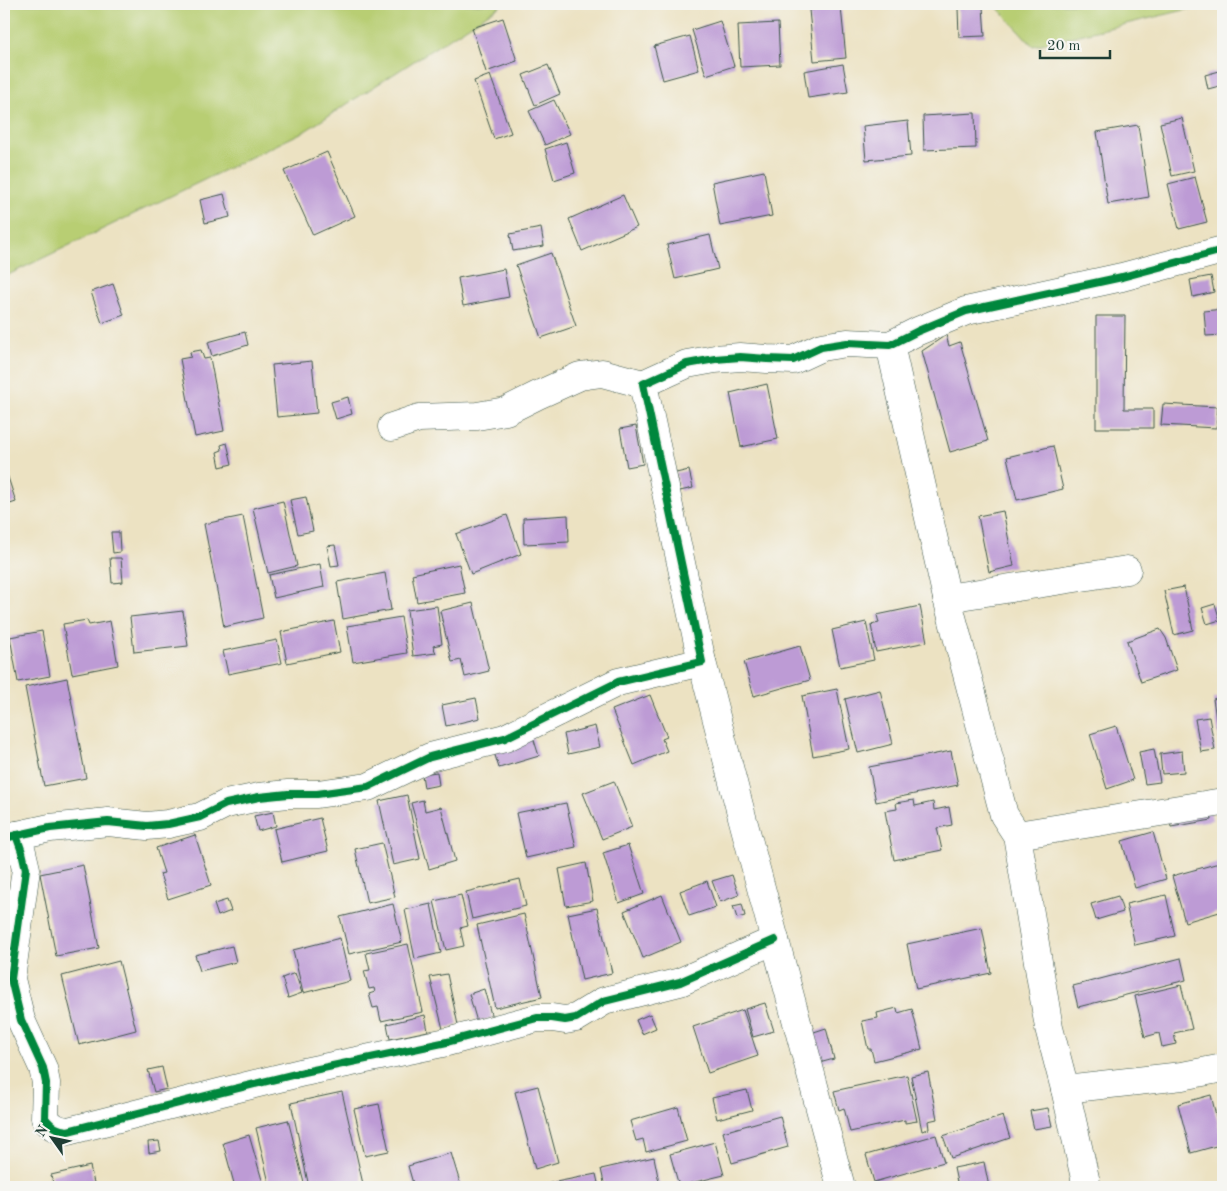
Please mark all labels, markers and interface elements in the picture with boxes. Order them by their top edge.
scale bar [1040,28,1110,60]
text: 20 m [1047,39,1081,54]
north arrow [28,1114,78,1164]
text: N [33,1123,51,1140]

